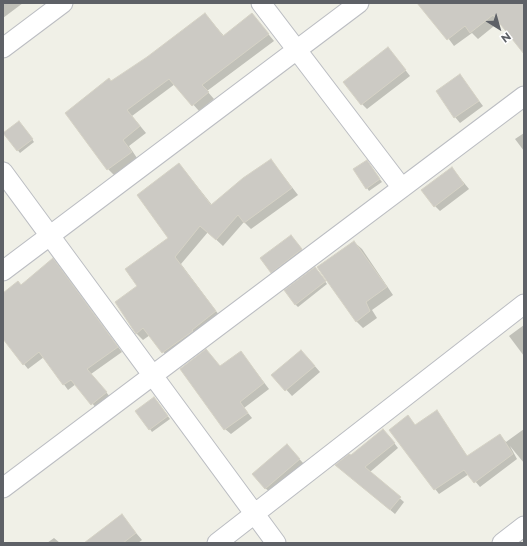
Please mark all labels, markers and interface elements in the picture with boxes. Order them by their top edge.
north arrow [479,8,519,48]
text: N [498,29,514,46]

